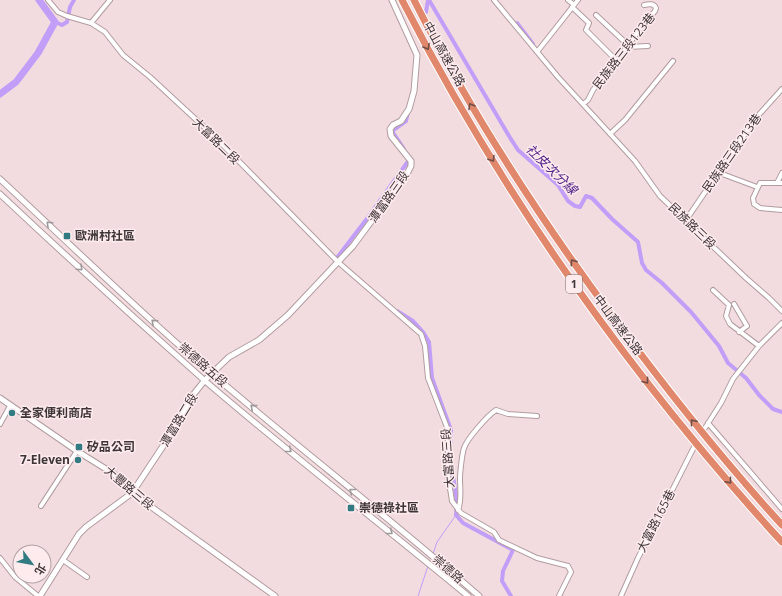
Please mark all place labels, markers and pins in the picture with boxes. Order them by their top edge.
place label: 歐洲村社區 [75,227,135,244]
marker: 歐洲村社區 [62,231,72,241]
place label: 全家便利商店 [20,404,92,421]
marker: 全家便利商店 [7,408,17,418]
place label: 矽品公司 [86,438,135,455]
marker: 矽品公司 [74,442,84,452]
place label: 7-Eleven [20,451,70,468]
marker: 7-Eleven [73,455,83,465]
place label: 崇德祿社區 [359,499,419,516]
marker: 崇德祿社區 [346,503,356,513]

